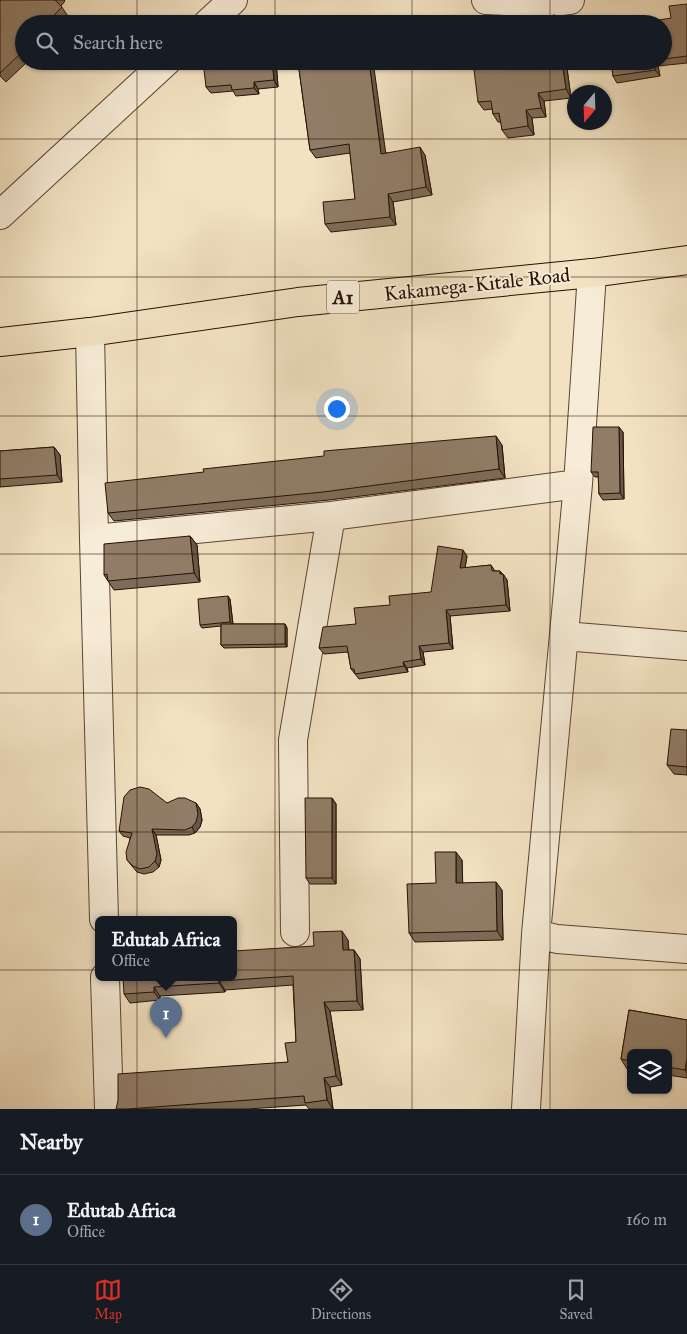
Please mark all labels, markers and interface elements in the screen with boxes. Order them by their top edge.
search box [15,15,672,70]
icon: search [33,29,61,57]
text: Search here [73,31,163,54]
north arrow [567,85,612,130]
street label: Kakamega-Kitale Road [383,262,571,307]
road number: A1 [327,280,359,314]
your location [324,396,350,422]
popup [95,916,237,981]
text: Edutab Africa [112,928,220,951]
text: Office [112,951,150,970]
pin: 1 [150,997,182,1038]
map controls [627,1049,672,1094]
button: layers [627,1049,672,1094]
text: Nearby [20,1129,83,1155]
text: Edutab Africa [67,1199,176,1222]
text: 1 [33,1210,39,1229]
text: 160 m [626,1210,667,1229]
text: Office [67,1222,105,1241]
tab: Map [94,1276,122,1323]
tab: Directions [311,1276,371,1323]
tab: Saved [560,1276,593,1323]

